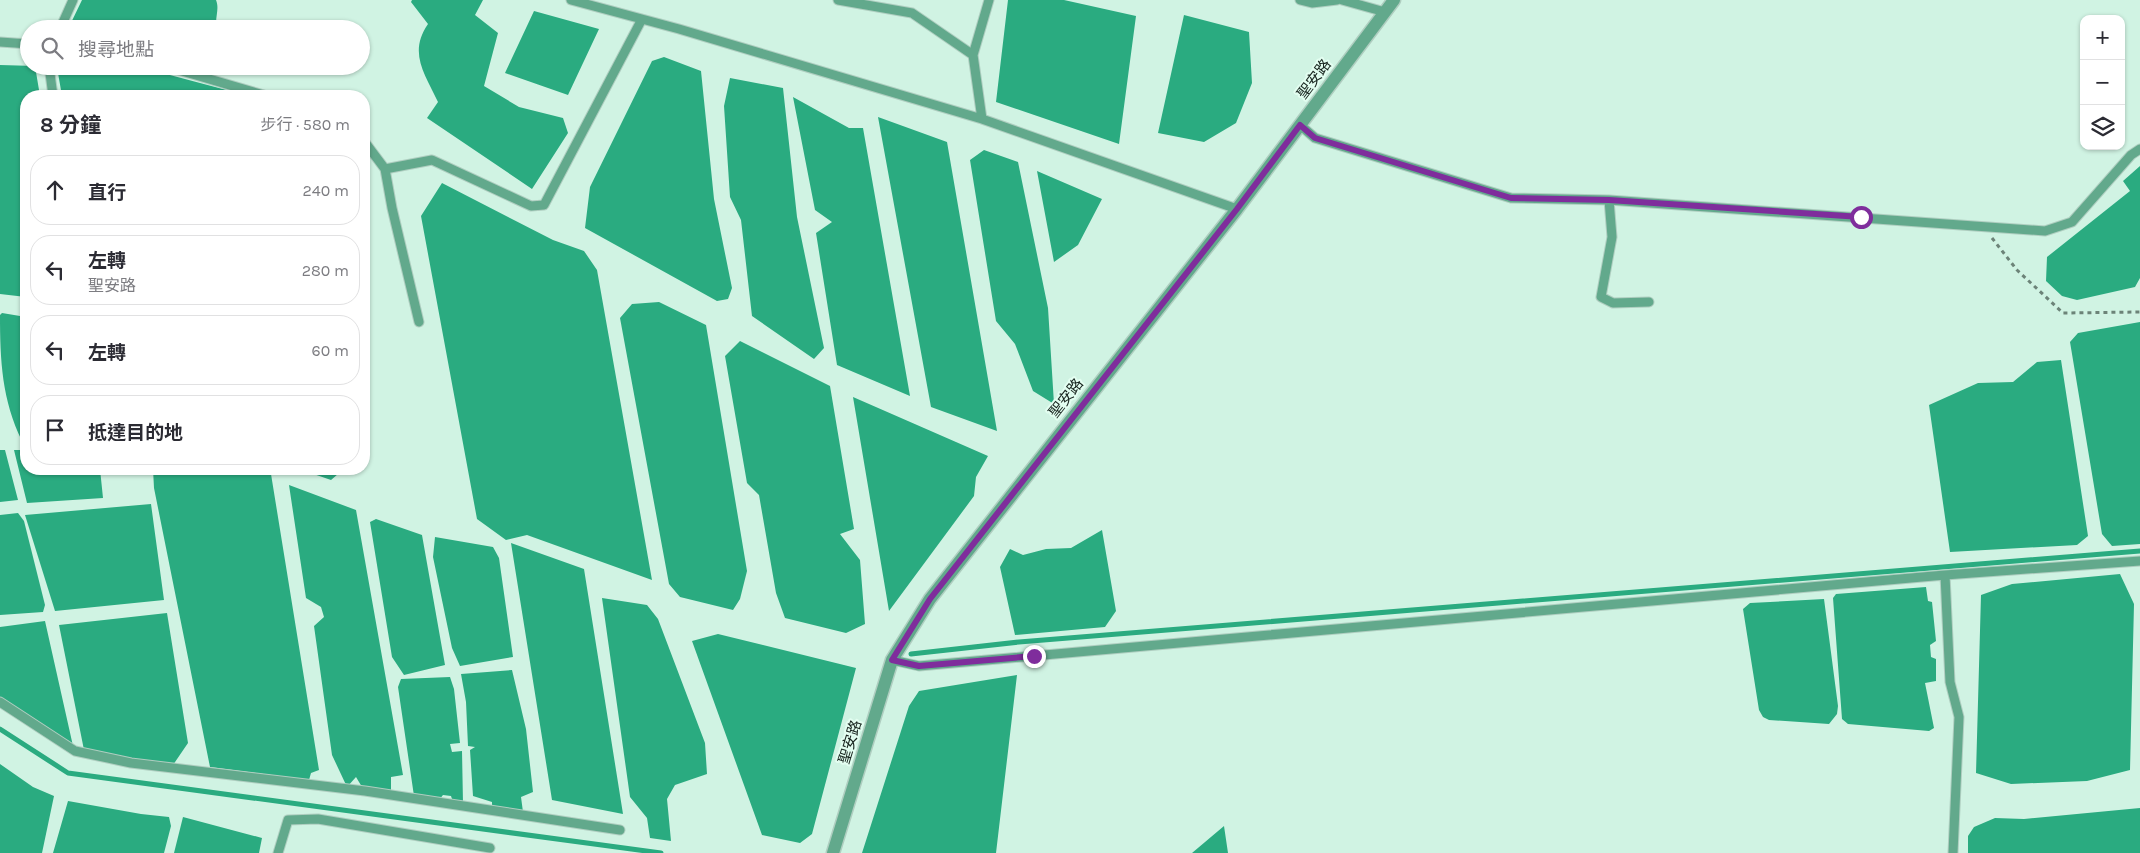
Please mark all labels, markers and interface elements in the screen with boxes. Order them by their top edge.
map controls [2080,15,2125,150]
button: + [2080,15,2125,60]
search box [20,20,370,75]
icon: search [38,34,66,62]
text: 搜尋地點 [78,39,154,61]
street label: 聖安路 [1293,56,1335,102]
button: − [2080,60,2125,105]
button: layers [2080,105,2125,150]
text: 8 分鐘 [40,113,101,137]
text: 步行 · 580 m [260,115,350,134]
icon: ahead [41,176,69,204]
text: 240 m [303,181,349,200]
text: 直行 [88,182,126,204]
route start [1850,206,1873,229]
text: 左轉 [88,250,126,272]
icon: left [41,256,69,284]
text: 280 m [302,261,349,280]
text: 聖安路 [88,276,136,295]
icon: left [41,336,69,364]
text: 60 m [312,341,349,360]
text: 左轉 [88,342,126,364]
street label: 聖安路 [1045,375,1087,421]
icon: arrive [41,416,69,444]
text: 抵達目的地 [88,422,183,444]
route end [1023,645,1046,668]
street label: 聖安路 [835,718,865,766]

